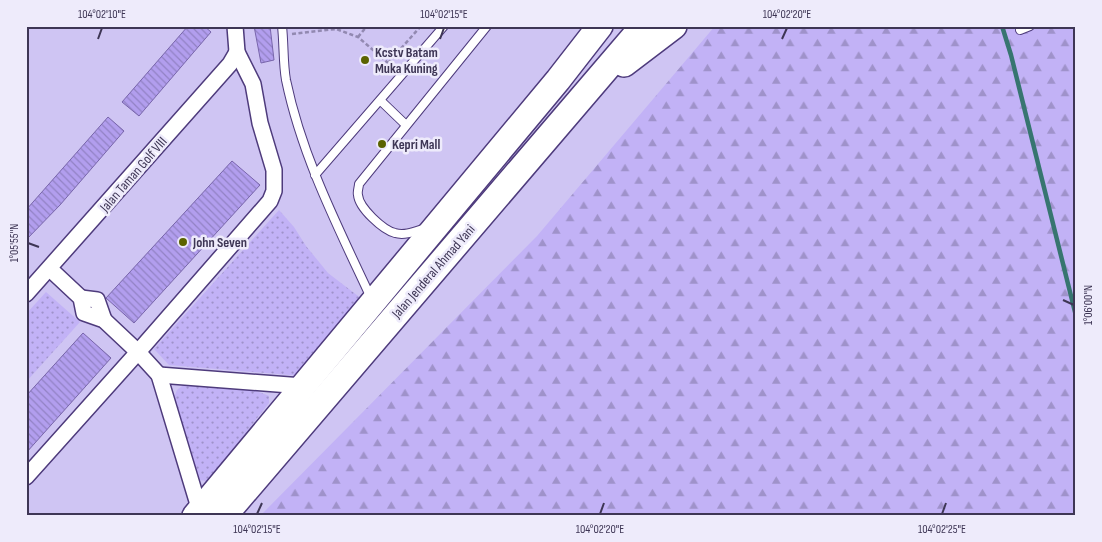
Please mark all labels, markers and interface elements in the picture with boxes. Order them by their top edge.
text: 104°02'10"E [78,7,126,22]
text: 104°02'15"E [420,7,468,22]
text: 104°02'20"E [763,7,811,22]
place label: Kcstv Batam Muka Kuning [375,44,438,77]
marker: Kcstv Batam Muka Kuning [359,54,371,66]
street label: Jalan Taman Golf VIII [96,133,171,216]
place label: Kepri Mall [392,136,440,153]
marker: Kepri Mall [376,138,388,150]
street label: Jalan Jenderal Ahmad Yani [388,221,479,322]
text: 1°05'55"N [7,224,22,262]
place label: John Seven [192,234,247,251]
marker: John Seven [177,236,189,248]
text: 1°06'00"N [1081,285,1096,325]
text: 104°02'15"E [233,522,281,537]
text: 104°02'20"E [576,522,624,537]
text: 104°02'25"E [918,522,966,537]

